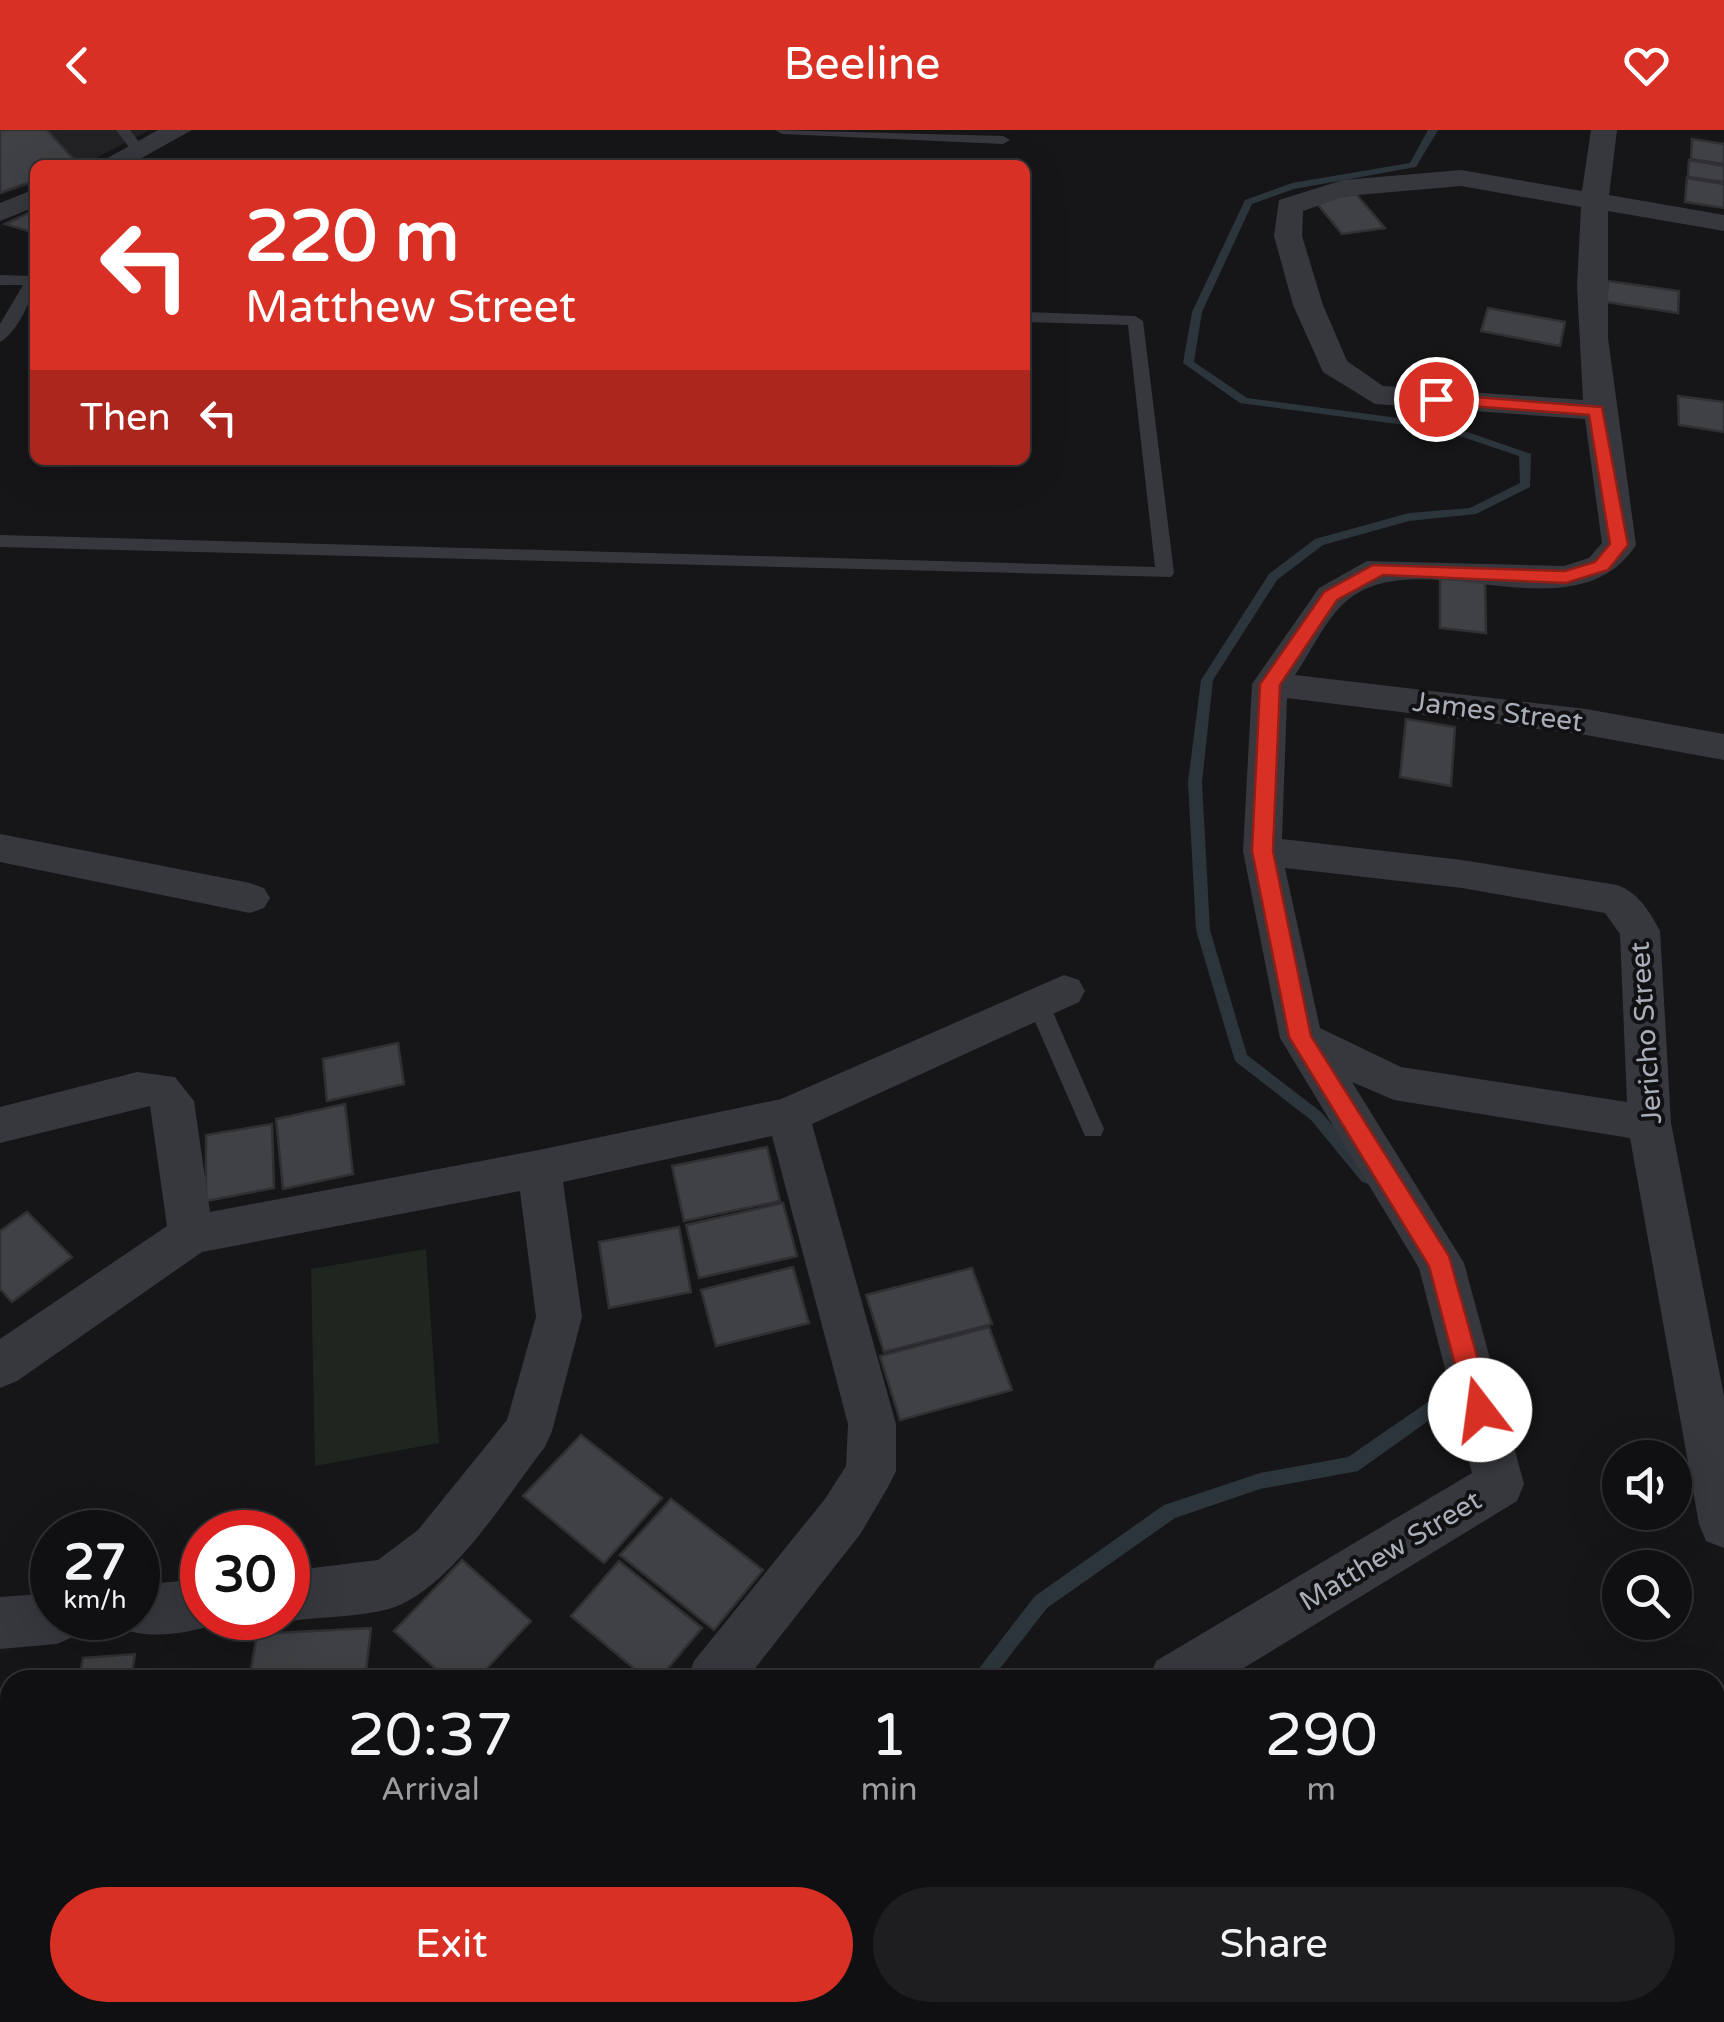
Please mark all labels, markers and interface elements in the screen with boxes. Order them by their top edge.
icon: back [50,38,105,93]
text: Beeline [783,38,941,92]
icon: heart [1619,38,1674,93]
text: 220 m [245,196,459,280]
icon: left [80,200,210,330]
text: Matthew Street [245,281,576,335]
pin [1394,357,1479,442]
icon: arrive [1409,372,1464,427]
icon: left [191,390,246,445]
text: Then [80,395,171,441]
street label: James Street [1411,685,1585,739]
street label: Jericho Street [1623,940,1669,1125]
position arrow [1428,1358,1532,1462]
map controls [1602,1440,1692,1640]
button: sound [1602,1440,1692,1530]
street label: Matthew Street [1293,1483,1488,1619]
speed limit sign: 30 [180,1510,310,1640]
text: 27 [64,1533,126,1593]
button: search [1602,1550,1692,1640]
text: km/h [64,1585,126,1615]
text: 20:37 [347,1700,514,1772]
text: 1 [870,1700,908,1772]
text: 290 [1265,1700,1378,1772]
text: Arrival [381,1771,480,1809]
text: min [861,1771,918,1809]
text: m [1307,1771,1336,1809]
button: Exit [50,1887,853,2002]
button: Share [873,1887,1675,2002]

